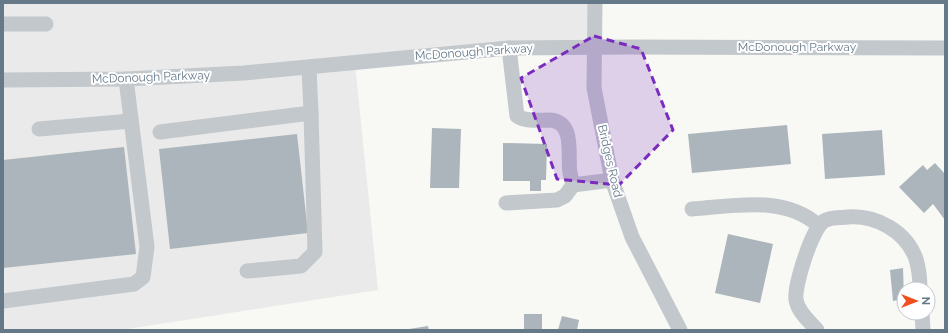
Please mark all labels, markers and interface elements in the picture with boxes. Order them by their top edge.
street label: McDonough Parkway [738,40,857,54]
street label: McDonough Parkway [414,41,534,63]
street label: McDonough Parkway [92,68,211,86]
street label: Bridges Road [595,123,625,199]
north arrow [896,281,936,321]
text: N [919,297,932,305]

